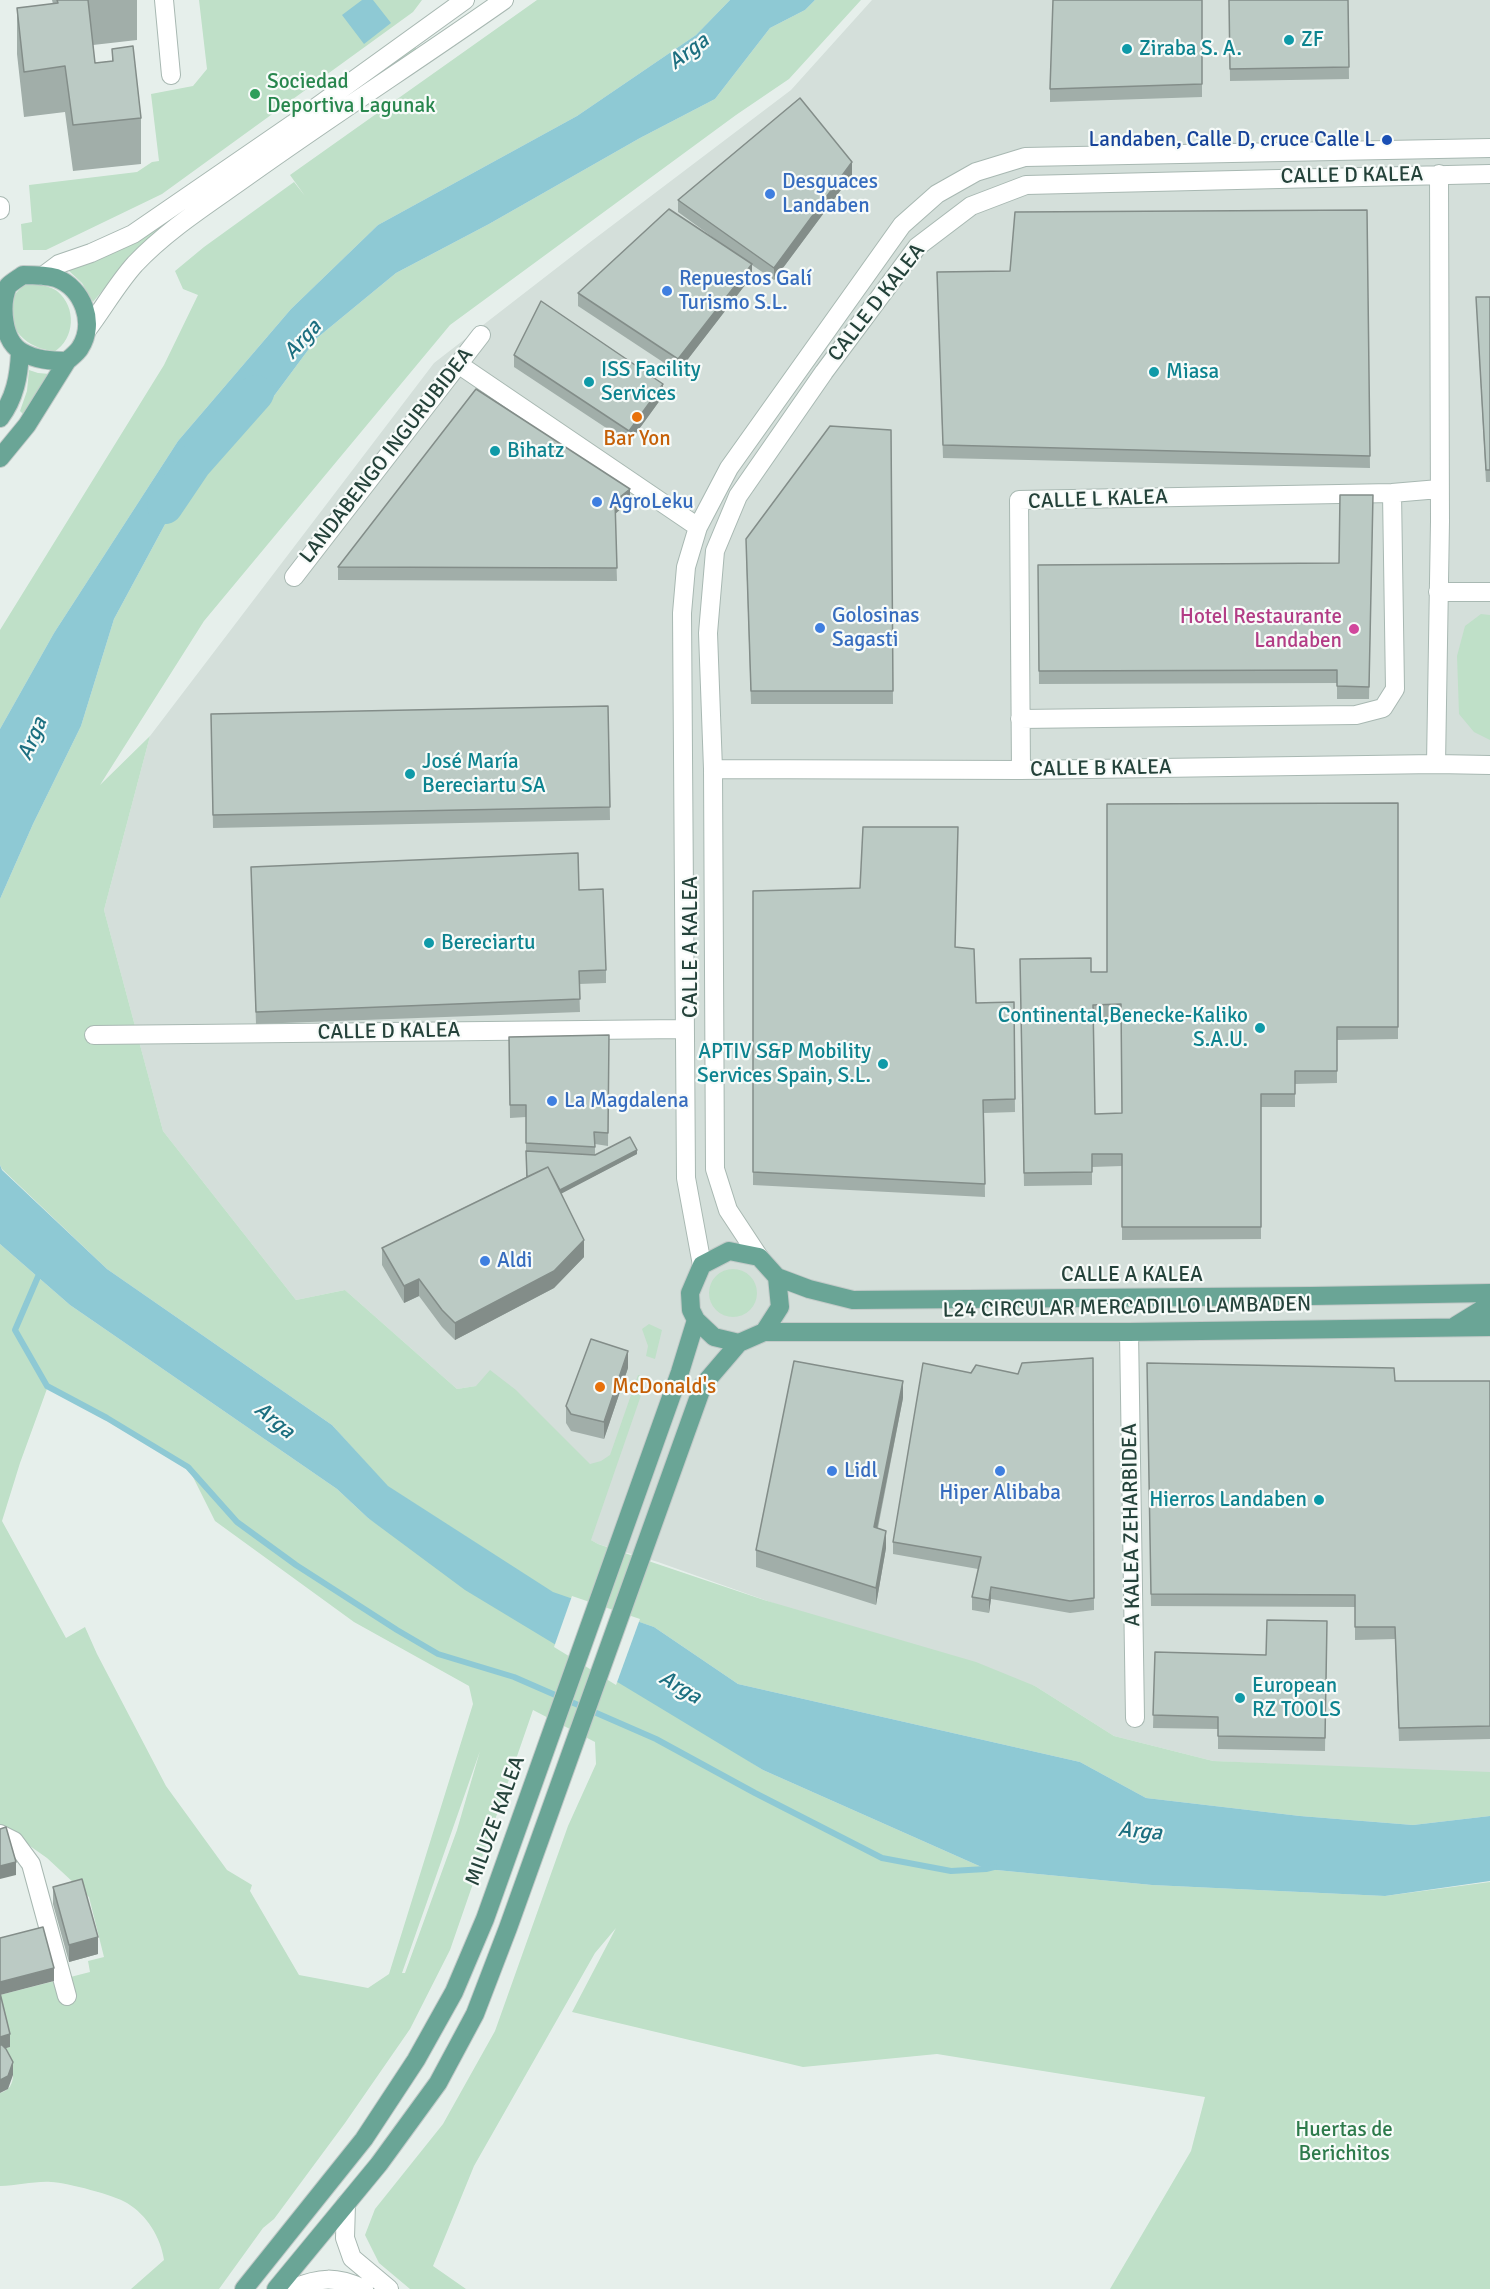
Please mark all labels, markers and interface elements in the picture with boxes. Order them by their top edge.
place label: ZF [1301,27,1324,53]
water label: Arga [663,28,715,76]
marker: ZF [1282,33,1296,47]
place label: Ziraba S. A. [1139,36,1242,62]
marker: Ziraba S. A. [1120,42,1134,56]
place label: Sociedad Deportiva Lagunak [267,69,436,119]
marker: Sociedad Deportiva Lagunak [248,87,262,101]
place label: Landaben, Calle D, cruce Calle L [1089,127,1375,153]
marker: Landaben, Calle D, cruce Calle L [1380,133,1394,147]
street label: CALLE D KALEA [1280,162,1424,190]
place label: Desguaces Landaben [782,169,878,219]
marker: Desguaces Landaben [763,187,777,201]
street label: CALLE D KALEA [823,239,931,367]
place label: Repuestos Galí Turismo S.L. [679,266,812,316]
marker: Repuestos Galí Turismo S.L. [660,284,674,298]
water label: Arga [278,315,328,365]
street label: LANDABENGO INGURUBIDEA [295,343,479,569]
place label: ISS Facility Services [601,357,701,407]
place label: Miasa [1166,359,1219,385]
marker: Miasa [1147,365,1161,379]
marker: ISS Facility Services [582,375,596,389]
marker: Bar Yon [630,410,644,424]
place label: Bar Yon [603,426,671,452]
place label: Bihatz [507,438,564,464]
marker: Bihatz [488,444,502,458]
street label: CALLE L KALEA [1028,485,1168,515]
place label: AgroLeku [609,489,694,515]
marker: AgroLeku [590,495,604,509]
place label: Golosinas Sagasti [832,603,920,653]
place label: Hotel Restaurante Landaben [1180,604,1342,654]
marker: Golosinas Sagasti [813,621,827,635]
marker: Hotel Restaurante Landaben [1347,622,1361,636]
water label: Arga [12,714,54,764]
place label: José María Bereciartu SA [422,749,546,799]
street label: CALLE B KALEA [1030,755,1172,783]
marker: José María Bereciartu SA [403,767,417,781]
street label: CALLE A KALEA [678,876,704,1018]
place label: Bereciartu [441,930,536,956]
marker: Bereciartu [422,936,436,950]
place label: Continental,Benecke-Kaliko S.A.U. [998,1003,1248,1053]
street label: CALLE D KALEA [317,1018,461,1046]
marker: Continental,Benecke-Kaliko S.A.U. [1253,1021,1267,1035]
place label: APTIV S&P Mobility Services Spain, S.L. [697,1039,871,1089]
marker: APTIV S&P Mobility Services Spain, S.L. [876,1057,890,1071]
place label: La Magdalena [564,1088,689,1114]
marker: La Magdalena [545,1094,559,1108]
place label: Aldi [497,1248,532,1274]
marker: Aldi [478,1254,492,1268]
street label: CALLE A KALEA [1061,1262,1203,1288]
street label: L24 CIRCULAR MERCADILLO LAMBADEN [943,1292,1311,1324]
place label: McDonald's [612,1374,716,1400]
marker: McDonald's [593,1380,607,1394]
water label: Arga [249,1397,299,1445]
street label: A KALEA ZEHARBIDEA [1118,1423,1146,1627]
place label: Lidl [844,1458,878,1484]
marker: Lidl [825,1464,839,1478]
marker: Hiper Alibaba [993,1464,1007,1478]
place label: Hiper Alibaba [939,1480,1061,1506]
place label: Hierros Landaben [1149,1487,1307,1513]
marker: Hierros Landaben [1312,1493,1326,1507]
water label: Arga [654,1665,706,1711]
place label: European RZ TOOLS [1252,1673,1341,1723]
marker: European RZ TOOLS [1233,1691,1247,1705]
street label: MILUZE KALEA [461,1753,531,1889]
water label: Arga [1117,1817,1163,1847]
park label: Huertas de Berichitos [1295,2117,1393,2167]

